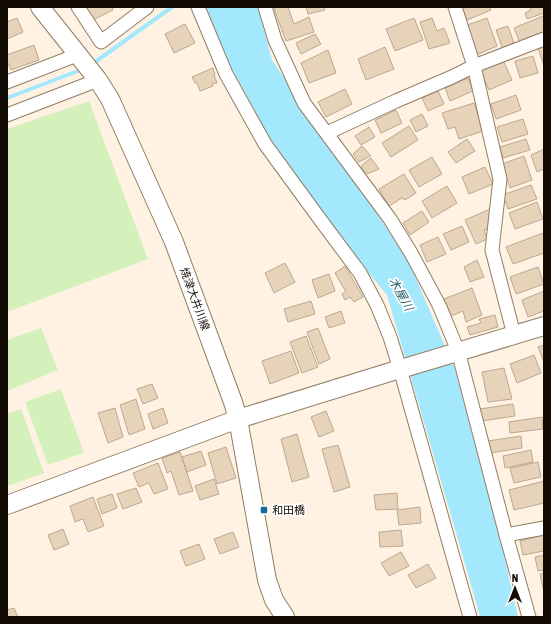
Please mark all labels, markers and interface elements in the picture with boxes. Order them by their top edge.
street label: 焼津大井川線 [178,266,212,332]
water label: 木屋川 [386,275,417,315]
place label: 和田橋 [272,504,305,516]
marker: 和田橋 [259,505,269,515]
north arrow [495,568,535,608]
text: N [512,572,518,584]

